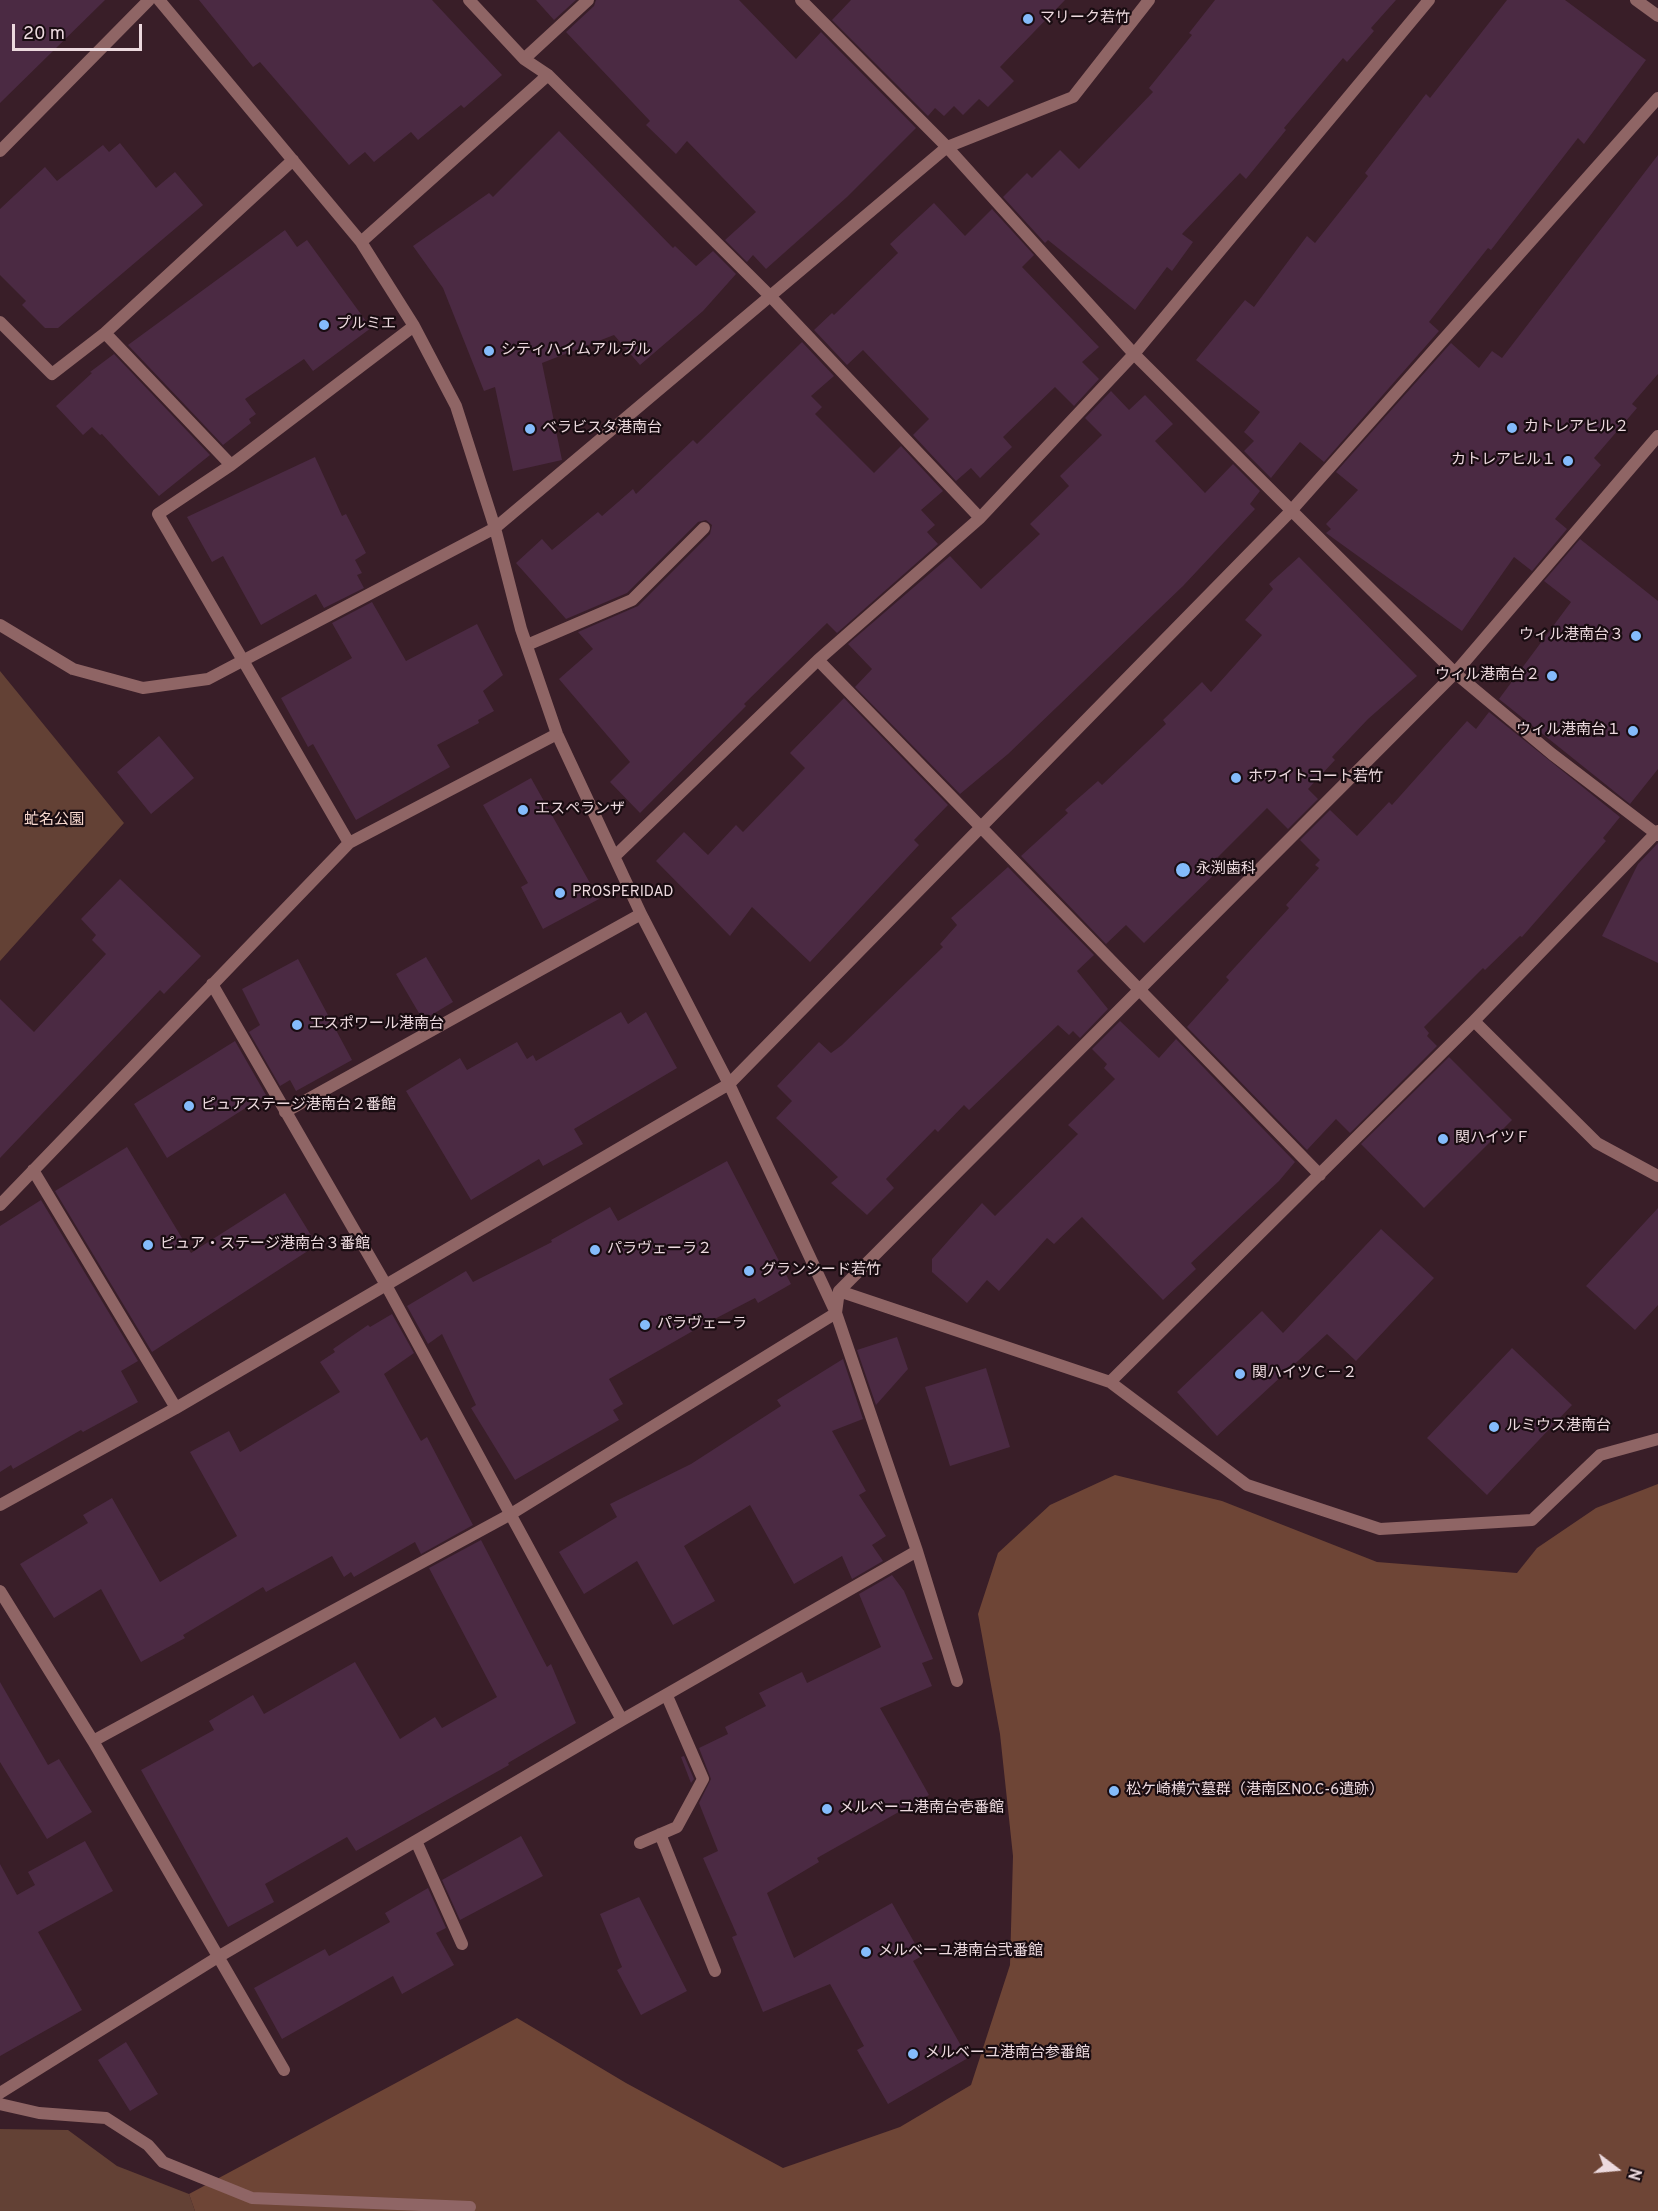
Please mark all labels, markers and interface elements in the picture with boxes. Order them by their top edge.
place label: マリーク若竹 [1040,10,1130,28]
scale bar [15,12,146,50]
marker: マリーク若竹 [1021,12,1035,26]
text: 20 m [23,23,65,46]
place label: プルミエ [336,316,396,334]
marker: プルミエ [317,318,331,332]
place label: シティハイムアルプル [501,342,651,360]
marker: シティハイムアルプル [482,344,496,358]
place label: カトレアヒル２ [1524,419,1629,437]
place label: ベラビスタ港南台 [542,420,662,438]
marker: カトレアヒル２ [1505,421,1519,435]
marker: ベラビスタ港南台 [523,422,537,436]
place label: カトレアヒル１ [1451,452,1556,470]
marker: カトレアヒル１ [1561,454,1575,468]
place label: ウィル港南台３ [1519,627,1624,645]
marker: ウィル港南台３ [1629,629,1643,643]
place label: ウィル港南台２ [1435,667,1540,685]
marker: ウィル港南台２ [1545,669,1559,683]
place label: ウィル港南台１ [1516,722,1621,740]
marker: ウィル港南台１ [1626,724,1640,738]
place label: ホワイトコート若竹 [1248,769,1383,787]
marker: ホワイトコート若竹 [1229,771,1243,785]
place label: エスペランザ [535,801,625,819]
marker: エスペランザ [516,803,530,817]
park label: 虻名公園 [24,812,84,830]
marker: 永渕歯科 [1174,861,1192,879]
place label: 永渕歯科 [1196,861,1256,879]
place label: PROSPERIDAD [572,884,674,902]
marker: PROSPERIDAD [553,886,567,900]
place label: エスポワール港南台 [309,1016,444,1034]
marker: エスポワール港南台 [290,1018,304,1032]
place label: ピュアステージ港南台２番館 [201,1097,396,1115]
marker: ピュアステージ港南台２番館 [182,1099,196,1113]
place label: 関ハイツＦ [1455,1130,1530,1148]
marker: 関ハイツＦ [1436,1132,1450,1146]
place label: ピュア・ステージ港南台３番館 [160,1236,370,1254]
marker: ピュア・ステージ港南台３番館 [141,1238,155,1252]
place label: パラヴェーラ２ [607,1241,712,1259]
marker: パラヴェーラ２ [588,1243,602,1257]
place label: グランシード若竹 [761,1262,881,1280]
marker: グランシード若竹 [742,1264,756,1278]
place label: パラヴェーラ [657,1316,747,1334]
marker: パラヴェーラ [638,1318,652,1332]
place label: 関ハイツＣ－２ [1252,1365,1357,1383]
marker: 関ハイツＣ－２ [1233,1367,1247,1381]
place label: ルミウス港南台 [1506,1418,1611,1436]
marker: ルミウス港南台 [1487,1420,1501,1434]
place label: 松ケ崎横穴墓群（港南区NO.C-6遺跡） [1126,1782,1384,1800]
marker: 松ケ崎横穴墓群（港南区NO.C-6遺跡） [1107,1784,1121,1798]
place label: メルベーユ港南台壱番館 [839,1800,1004,1818]
marker: メルベーユ港南台壱番館 [820,1802,834,1816]
place label: メルベーユ港南台弐番館 [878,1943,1043,1961]
marker: メルベーユ港南台弐番館 [859,1945,873,1959]
place label: メルベーユ港南台参番館 [925,2045,1090,2063]
marker: メルベーユ港南台参番館 [906,2047,920,2061]
north arrow [1586,2139,1646,2199]
text: N [1622,2166,1645,2182]

